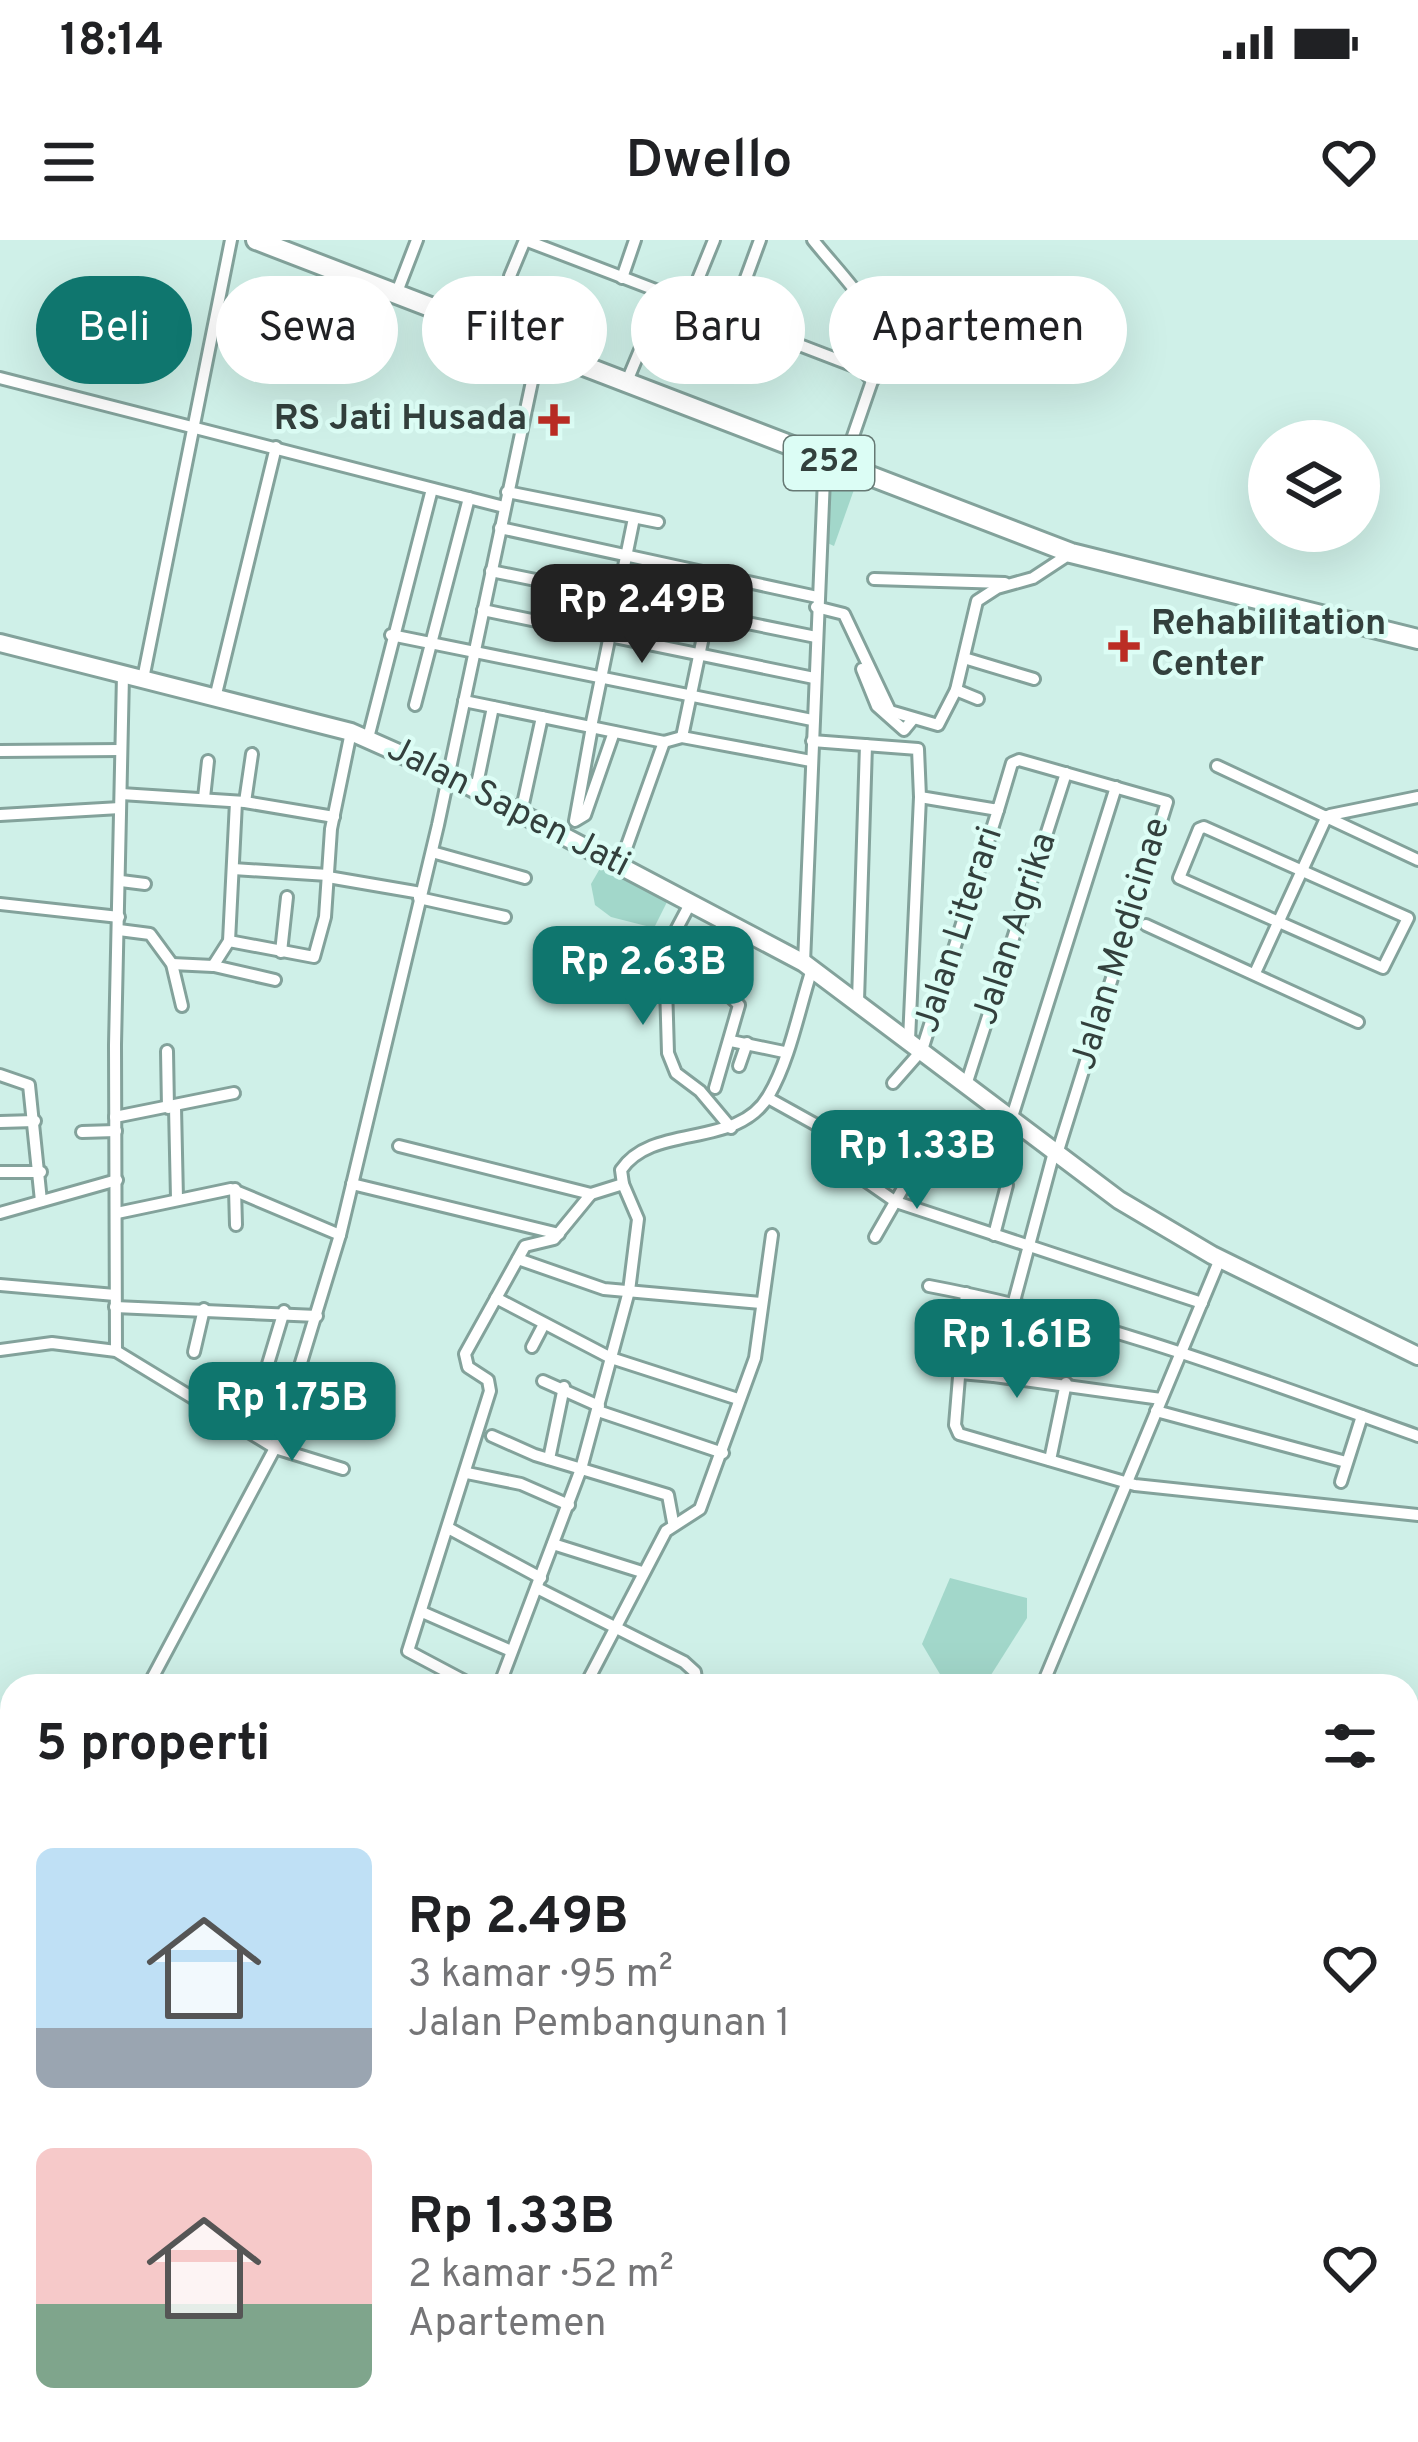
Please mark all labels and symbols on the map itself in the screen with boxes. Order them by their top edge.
place label: RS Jati Husada [274,397,527,443]
marker: RS Jati Husada [538,404,570,436]
road number: 252 [784,436,874,490]
pin: Rp 2.49B [518,564,766,666]
place label: Rehabilitation Center [1151,602,1386,689]
marker: Rehabilitation Center [1108,630,1140,662]
street label: Jalan Sapen Jati [379,727,637,889]
street label: Jalan Medicinae [1062,812,1182,1076]
street label: Jalan Literari [905,821,1015,1039]
street label: Jalan Agrika [963,827,1069,1031]
pin: Rp 2.63B [519,926,767,1028]
pin: Rp 1.33B [793,1110,1041,1212]
pin: Rp 1.61B [893,1299,1141,1401]
pin: Rp 1.75B [168,1362,416,1464]

